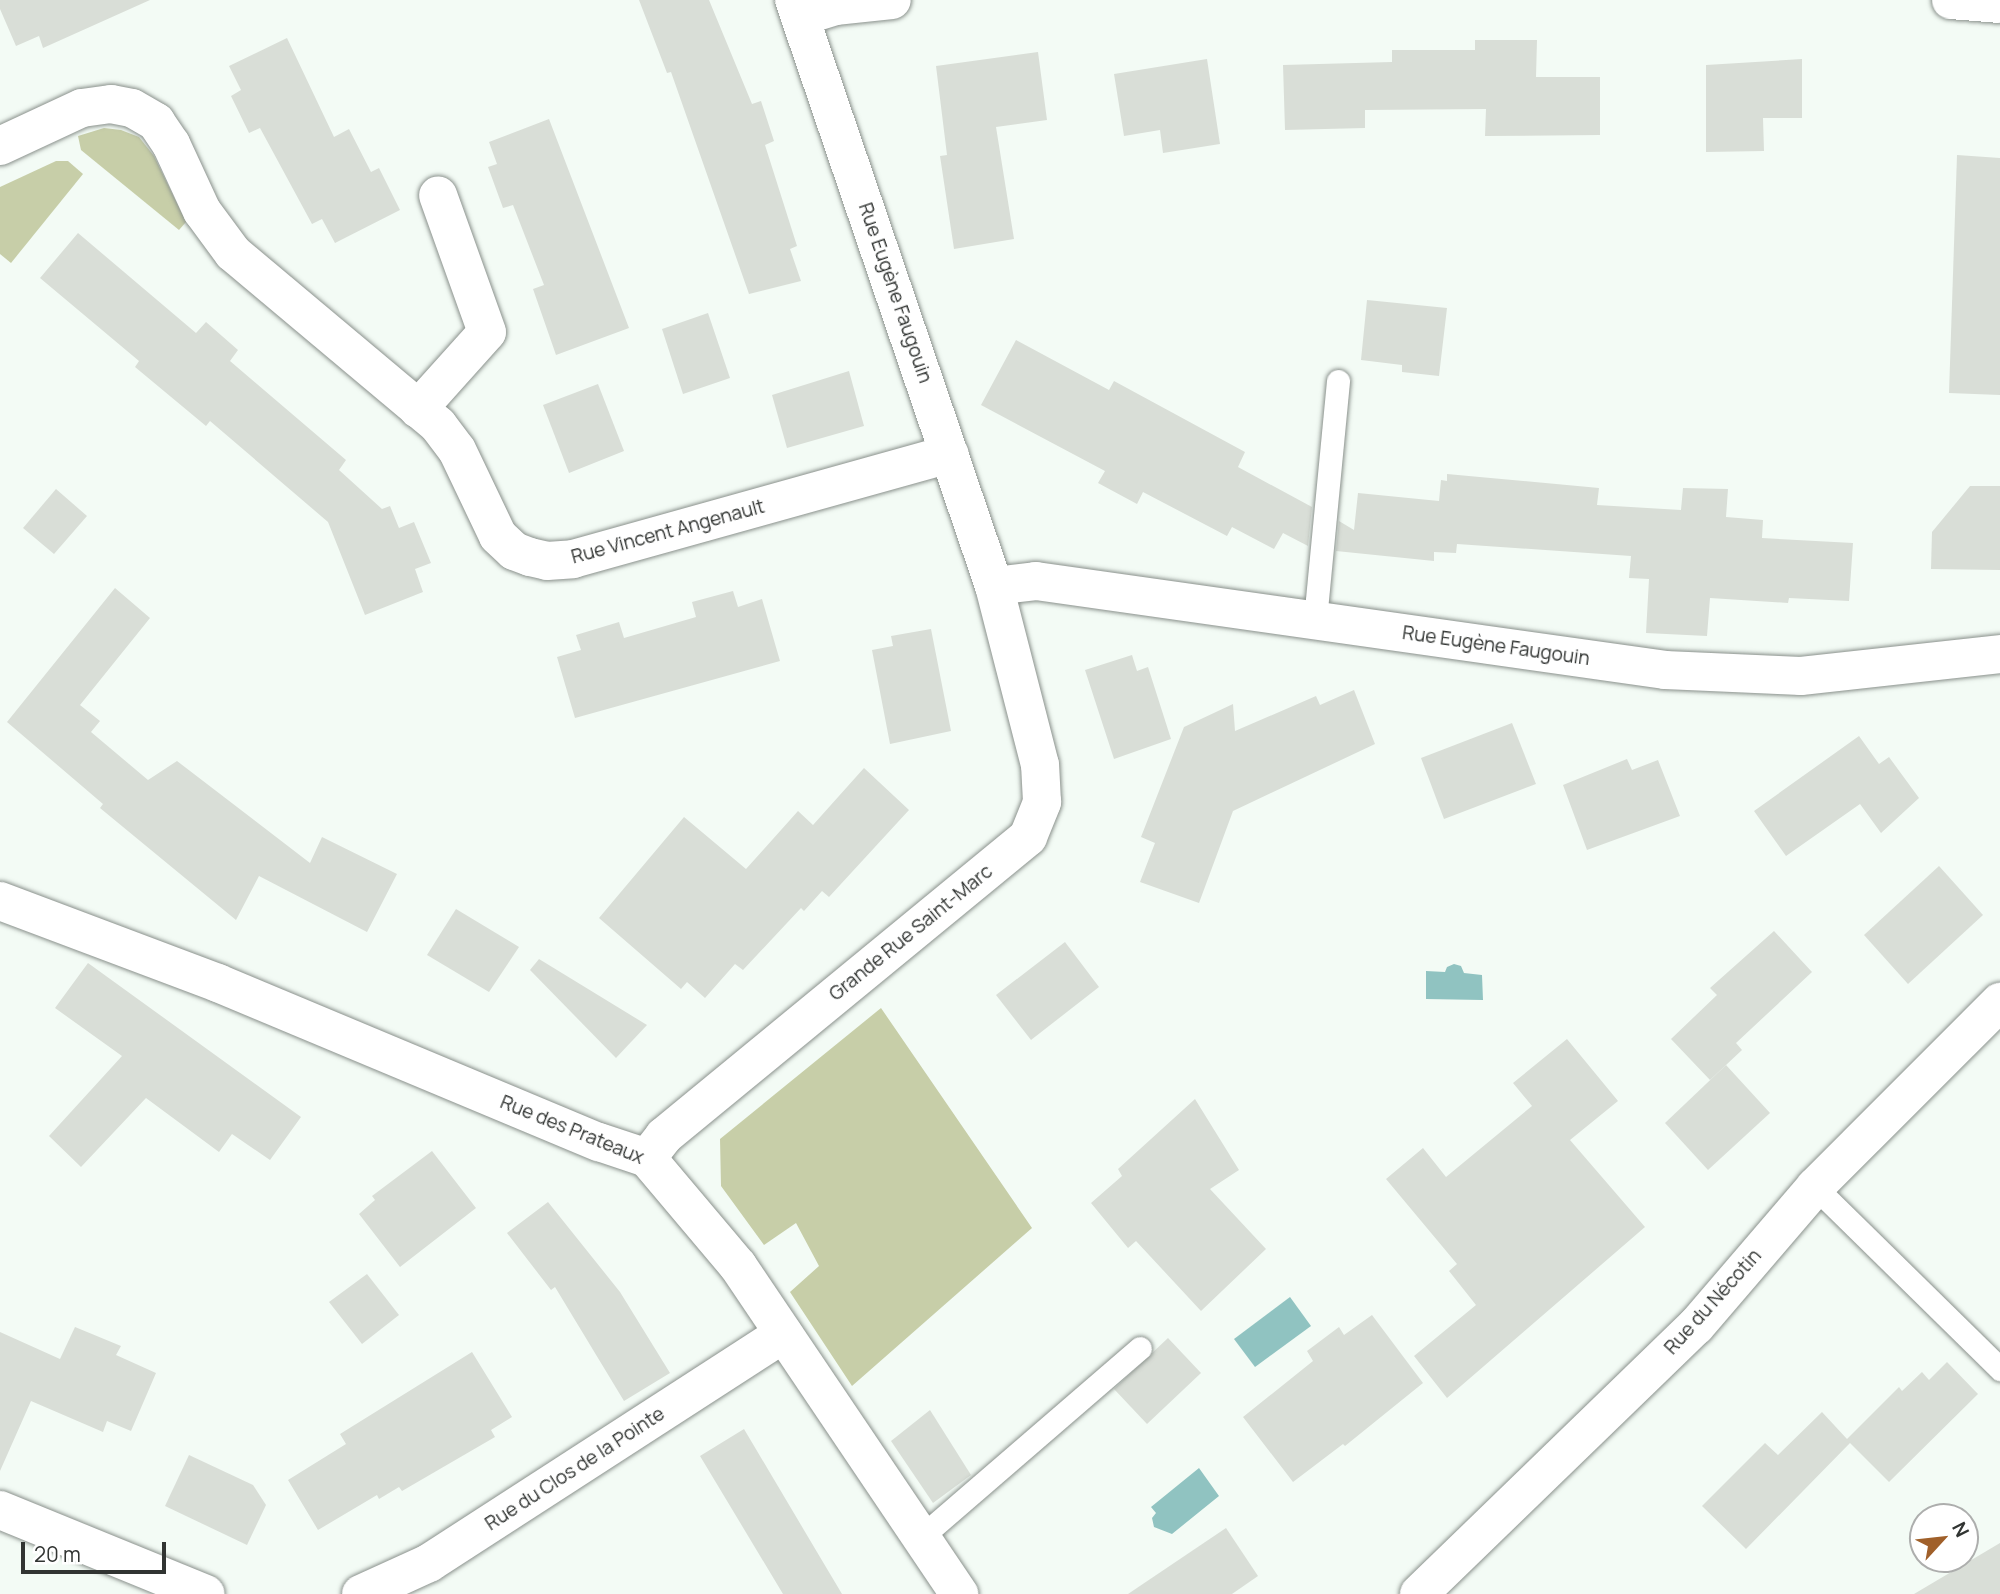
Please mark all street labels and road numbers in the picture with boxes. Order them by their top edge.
street label: Rue Eugène Faugouin [853,200,937,386]
street label: Rue Vincent Angenault [569,495,767,569]
street label: Rue Eugène Faugouin [1401,622,1591,670]
street label: Grande Rue Saint-Marc [825,860,997,1006]
street label: Rue des Prateaux [497,1091,647,1169]
street label: Rue du Nécotin [1660,1245,1766,1359]
street label: Rue du Clos de la Pointe [481,1402,669,1536]

